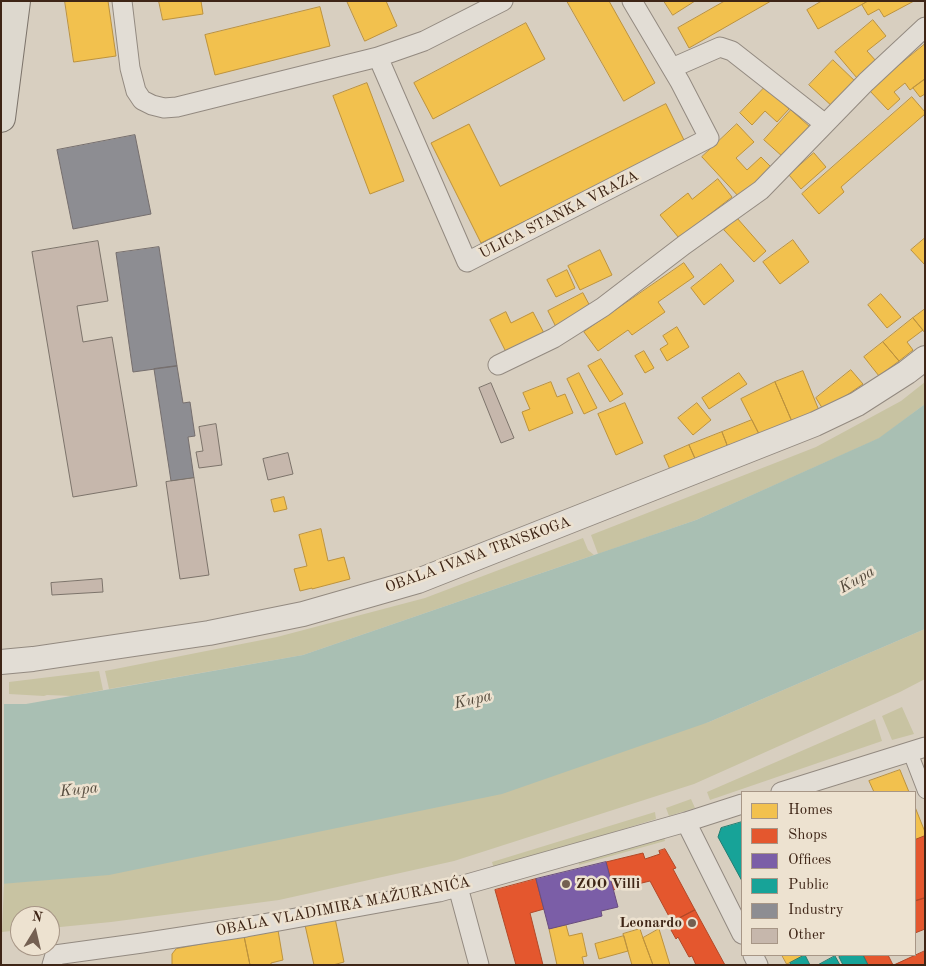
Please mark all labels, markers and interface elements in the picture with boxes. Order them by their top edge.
street label: ULICA STANKA VRAZA [476,167,642,263]
street label: OBALA IVANA TRNSKOGA [383,513,573,597]
water label: Kupa [836,562,878,598]
water label: Kupa [452,686,494,714]
water label: Kupa [59,778,99,802]
legend [741,791,916,956]
text: Homes [788,803,833,818]
text: Shops [788,828,827,843]
text: Offices [788,853,831,868]
street label: OBALA VLADIMIRA MAŽURANIĆA [214,873,472,941]
place label: ZOO Villi [576,875,640,893]
marker: ZOO Villi [560,878,572,890]
text: Public [788,878,829,893]
text: Industry [788,903,844,918]
north arrow [10,906,60,956]
text: N [31,909,44,925]
place label: Leonardo [619,914,682,932]
marker: Leonardo [686,917,698,929]
text: Other [788,928,825,943]

